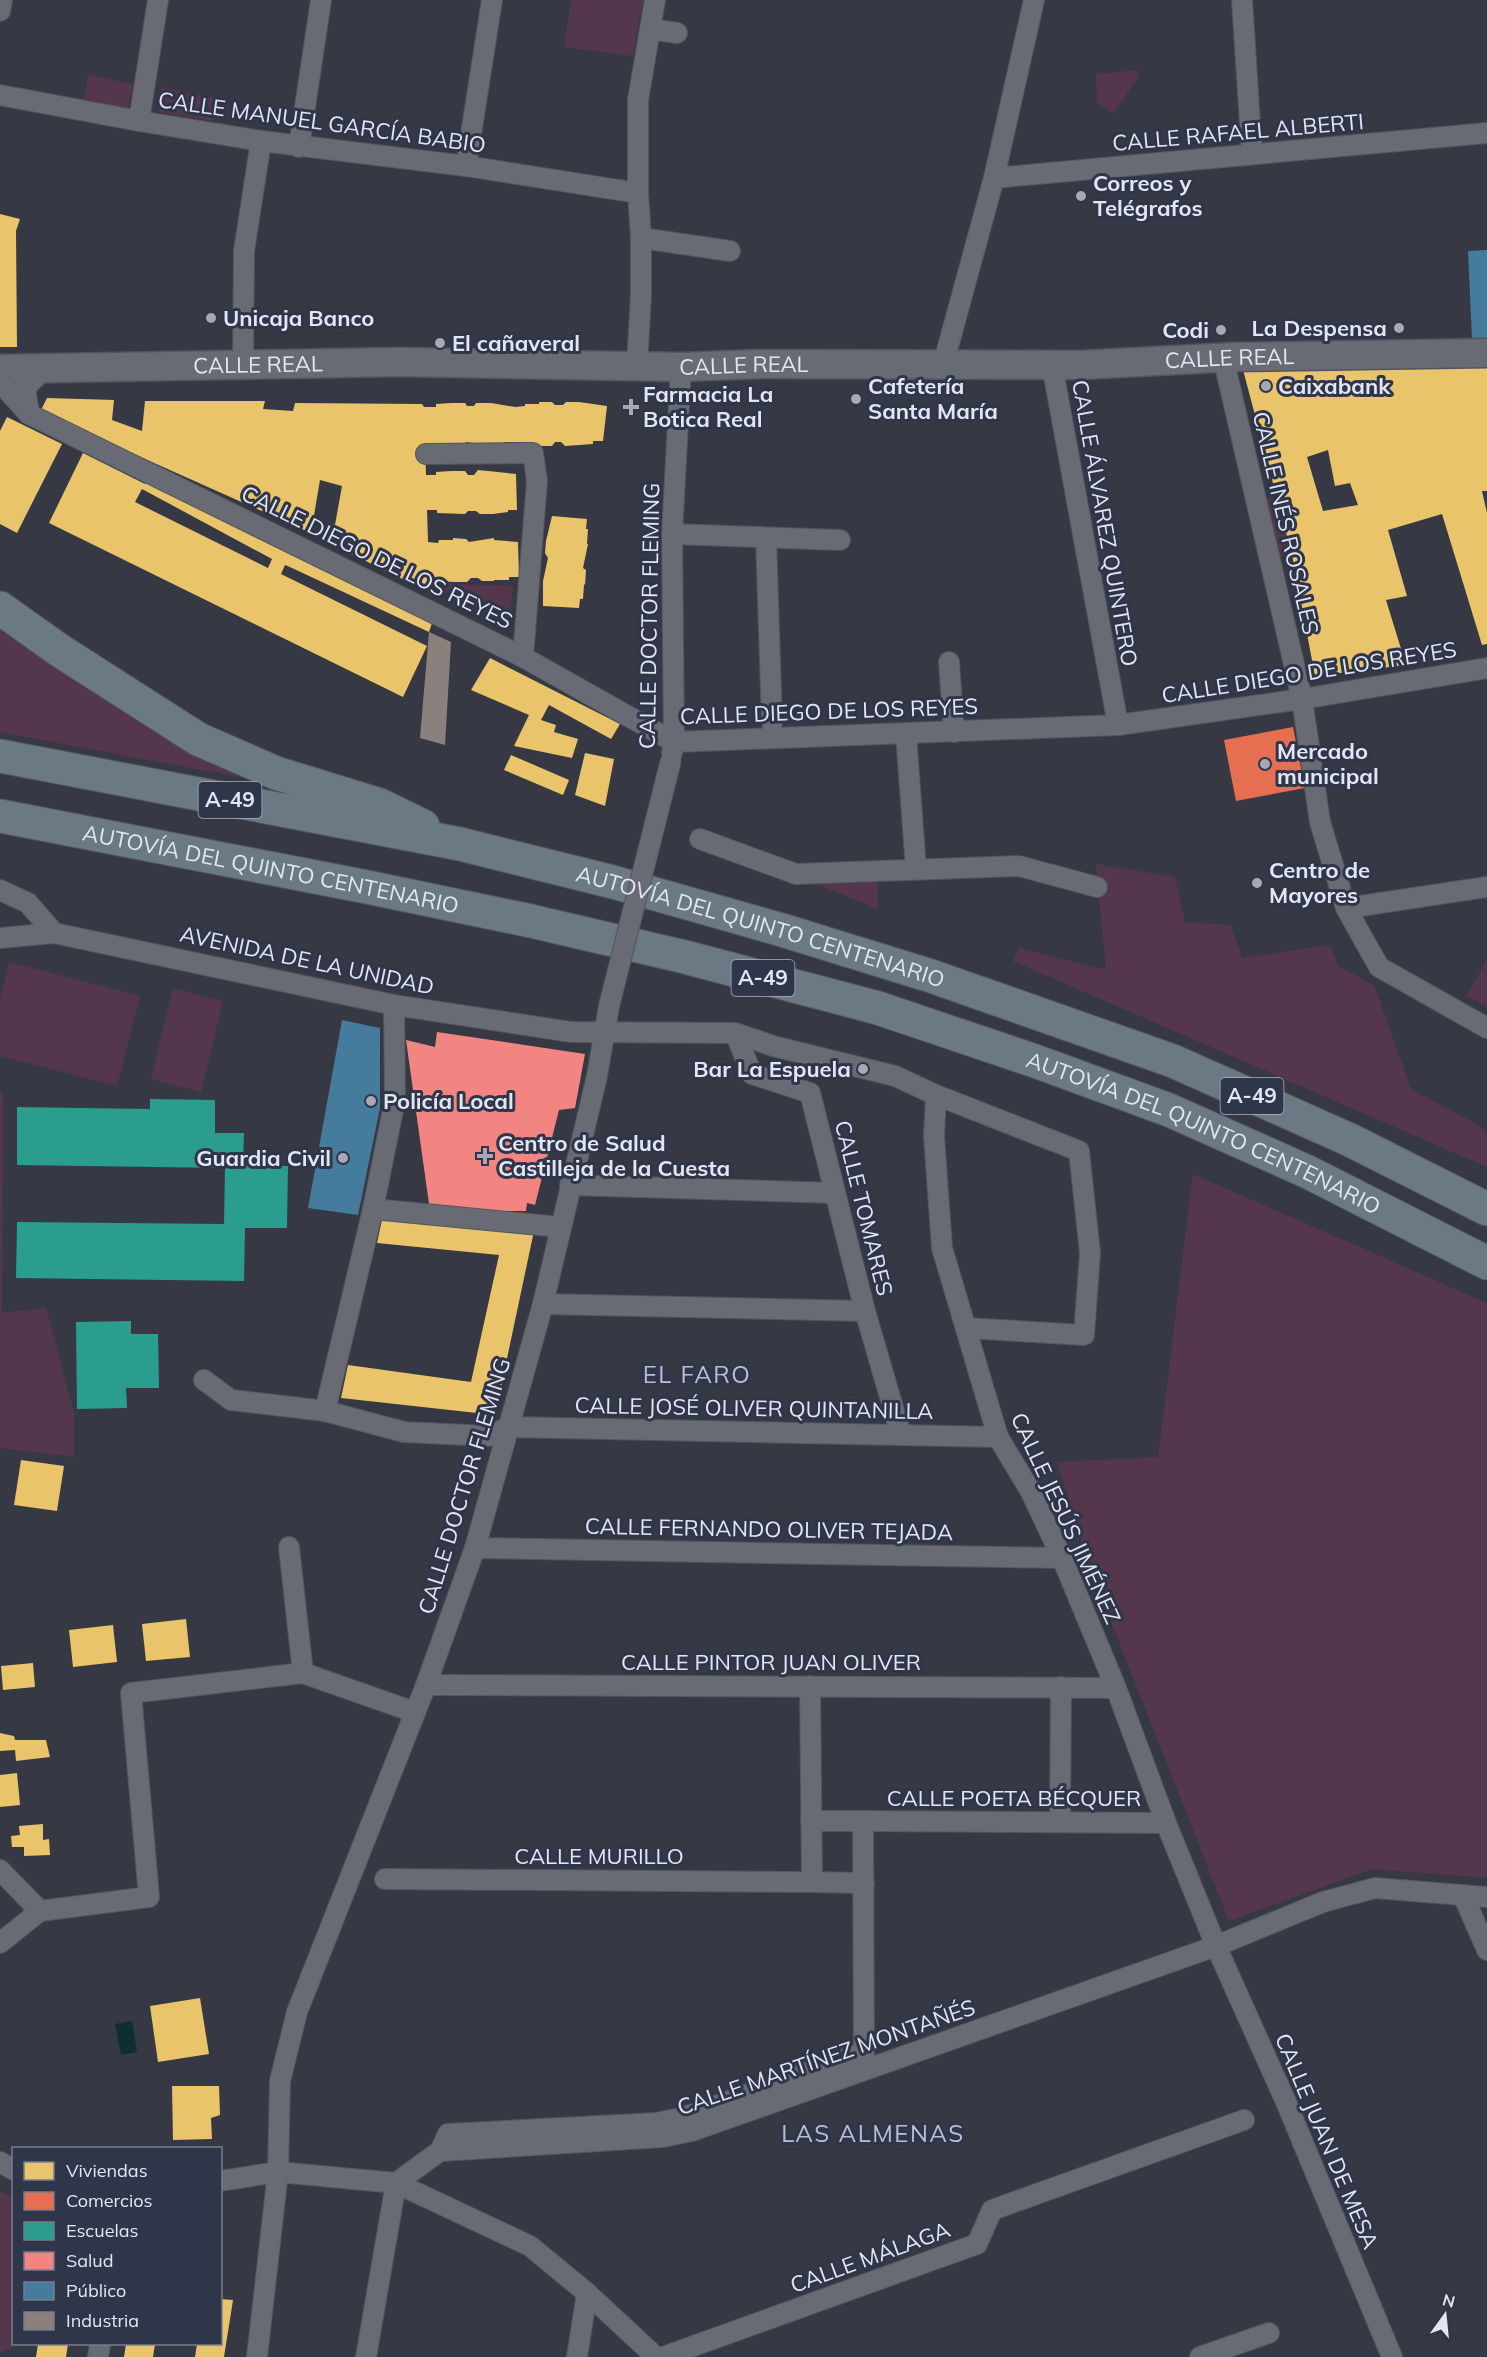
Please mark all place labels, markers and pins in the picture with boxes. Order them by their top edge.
place label: Correos y Telégrafos [1093,169,1202,222]
marker: Correos y Telégrafos [1074,189,1088,203]
place label: Unicaja Banco [223,304,374,332]
marker: Unicaja Banco [204,311,218,325]
place label: La Despensa [1252,314,1387,342]
place label: Codi [1162,316,1209,344]
marker: La Despensa [1392,321,1406,335]
marker: Codi [1214,323,1228,337]
place label: El cañaveral [452,329,580,357]
marker: El cañaveral [433,336,447,350]
place label: Cafetería Santa María [868,372,998,425]
place label: Caixabank [1278,372,1391,400]
marker: Caixabank [1259,379,1273,393]
place label: Farmacia La Botica Real [643,380,773,433]
marker: Cafetería Santa María [849,392,863,406]
marker: Farmacia La Botica Real [624,400,638,414]
place label: Mercado municipal [1277,737,1379,790]
marker: Mercado municipal [1258,757,1272,771]
place label: Centro de Mayores [1269,856,1370,909]
marker: Centro de Mayores [1250,876,1264,890]
place label: Bar La Espuela [693,1055,851,1083]
marker: Bar La Espuela [856,1062,870,1076]
place label: Policía Local [383,1087,514,1115]
marker: Policía Local [364,1094,378,1108]
place label: Centro de Salud Castilleja de la Cuesta [498,1129,730,1182]
place label: Guardia Civil [196,1144,331,1172]
marker: Centro de Salud Castilleja de la Cuesta [476,1147,494,1165]
marker: Guardia Civil [336,1151,350,1165]

